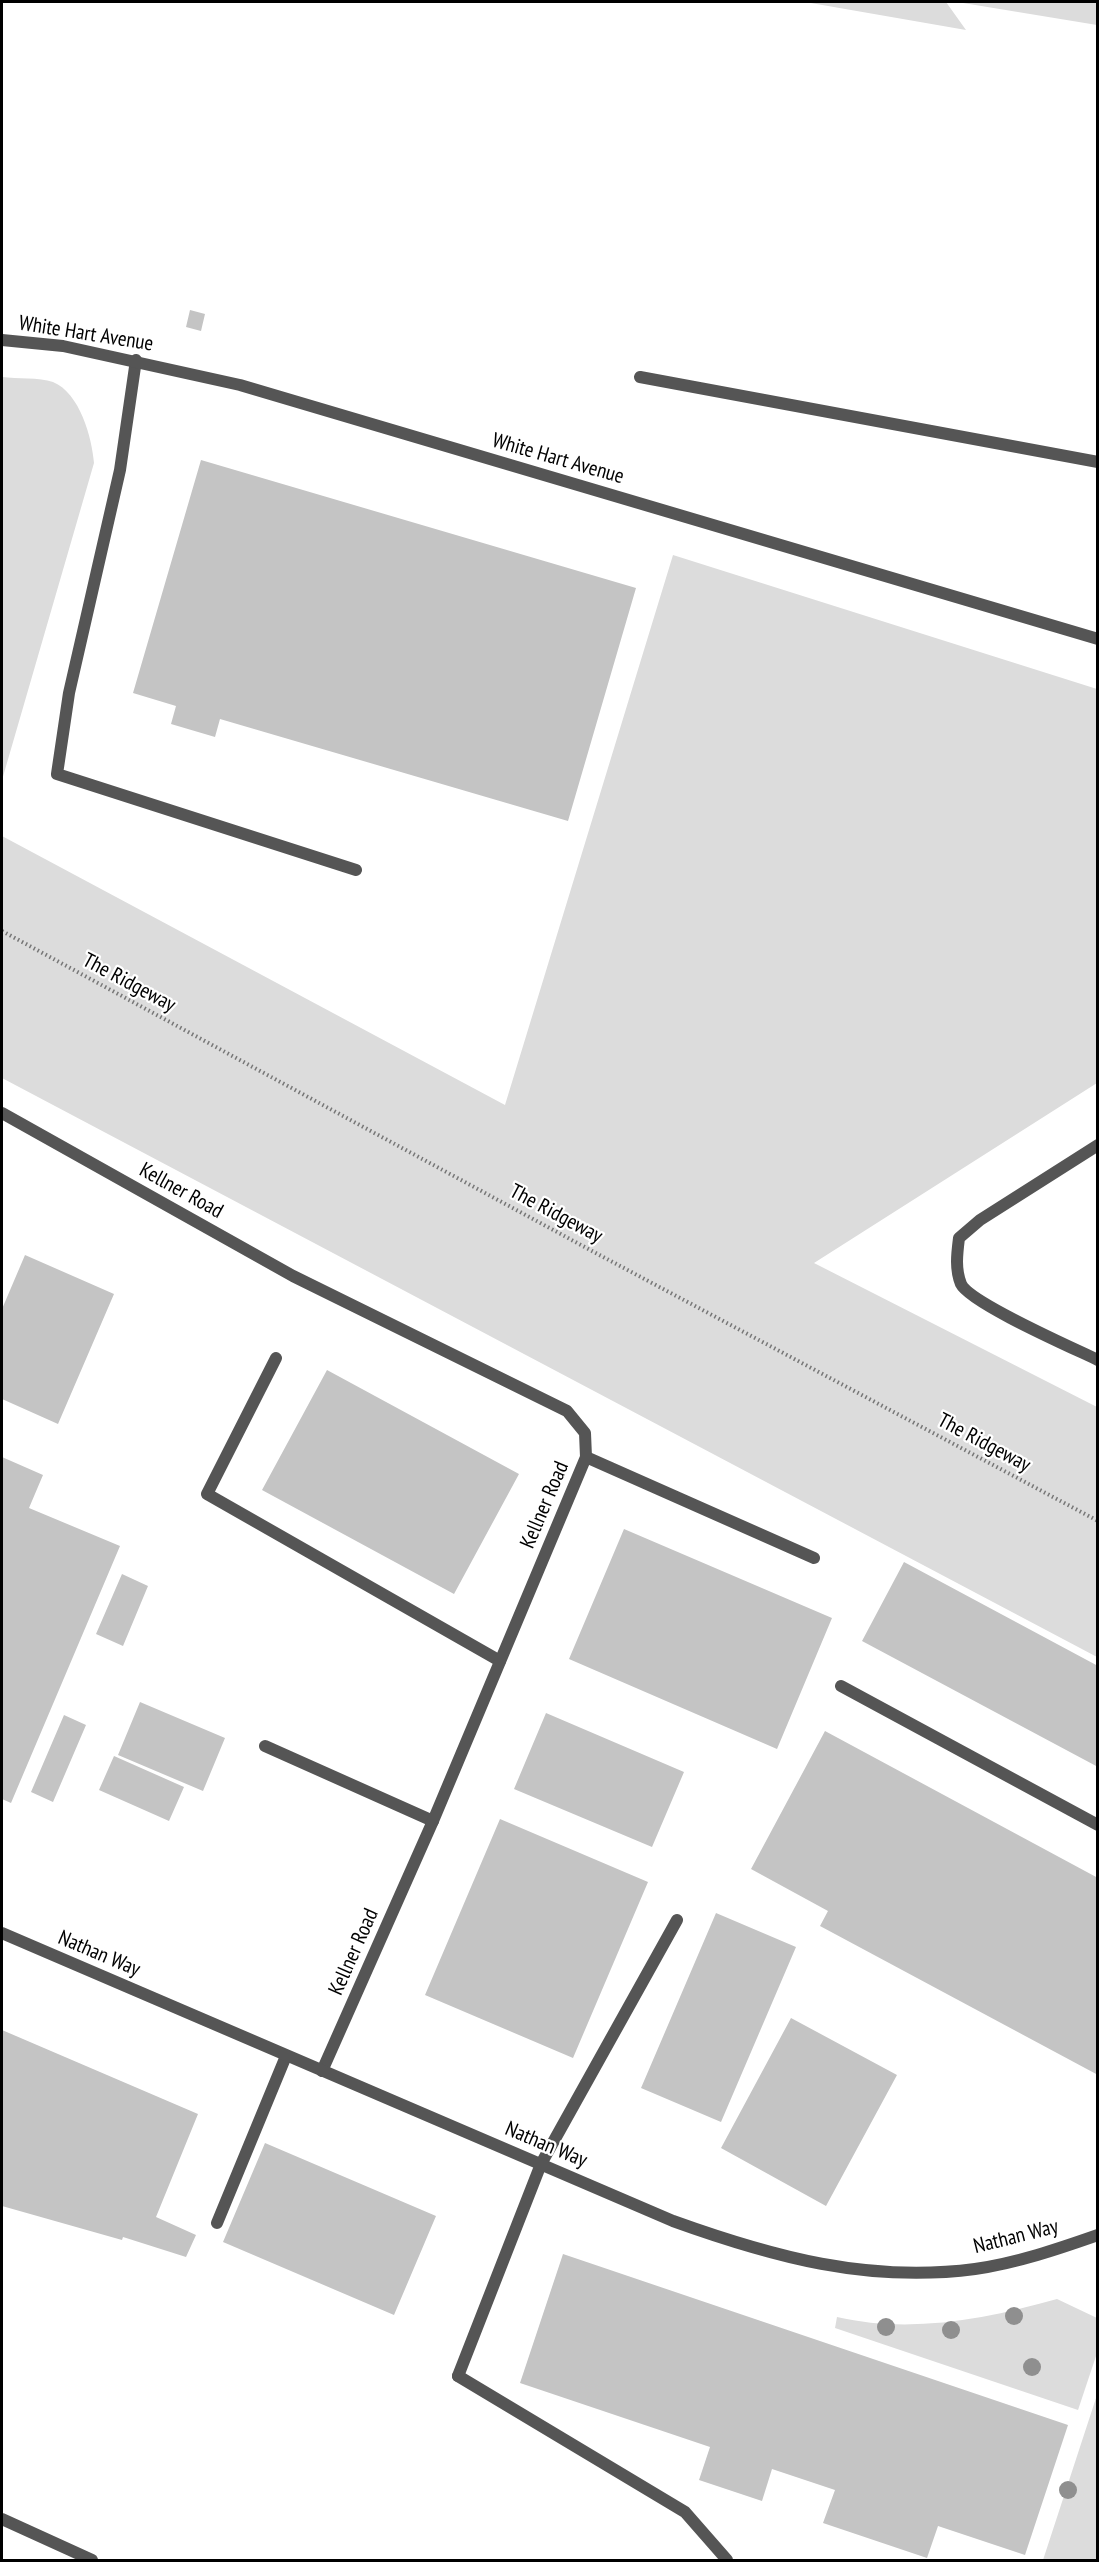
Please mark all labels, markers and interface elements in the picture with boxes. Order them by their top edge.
street label: White Hart Avenue [17,311,155,357]
street label: White Hart Avenue [489,428,627,490]
street label: The Ridgeway [78,948,180,1018]
street label: Kellner Road [135,1158,227,1224]
street label: The Ridgeway [505,1179,607,1249]
street label: The Ridgeway [933,1408,1035,1478]
street label: Kellner Road [515,1458,575,1552]
street label: Kellner Road [324,1905,384,1999]
street label: Nathan Way [54,1926,144,1982]
street label: Nathan Way [501,2117,591,2173]
street label: Nathan Way [971,2214,1061,2260]

